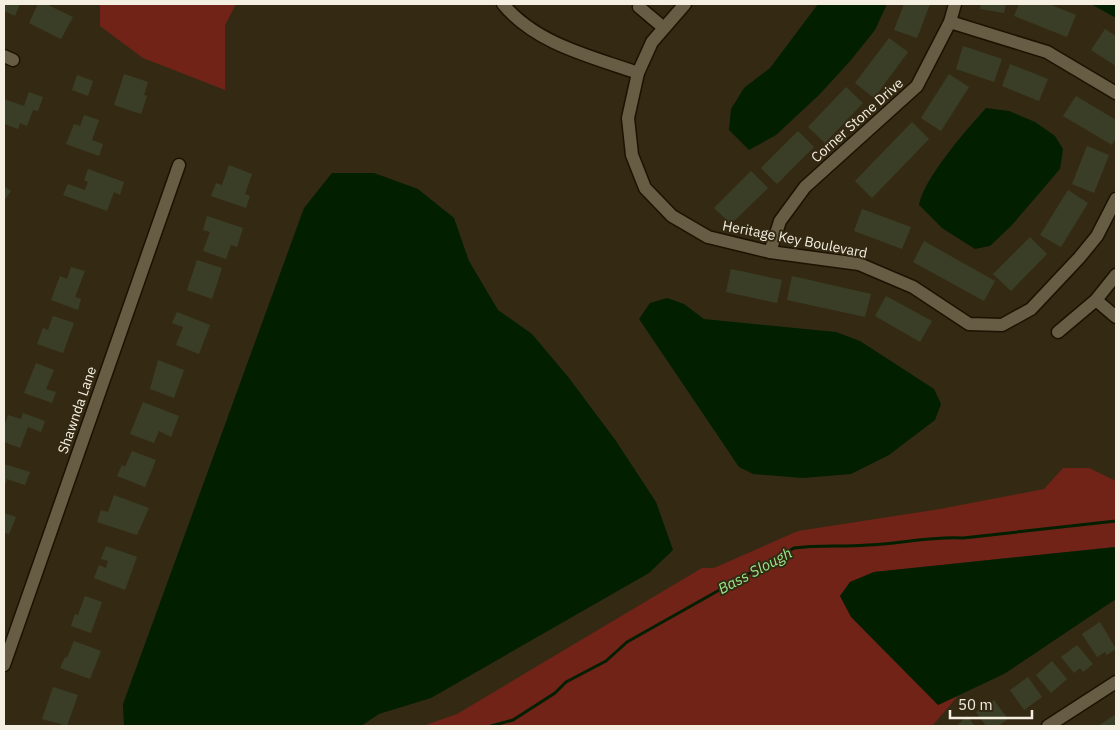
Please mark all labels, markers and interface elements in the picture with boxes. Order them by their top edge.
street label: Corner Stone Drive [807,74,907,166]
street label: Heritage Key Boulevard [721,216,869,262]
street label: Shawnda Lane [54,364,100,456]
water label: Bass Slough [715,543,795,598]
scale bar [950,688,1032,720]
text: 50 m [958,695,993,714]

